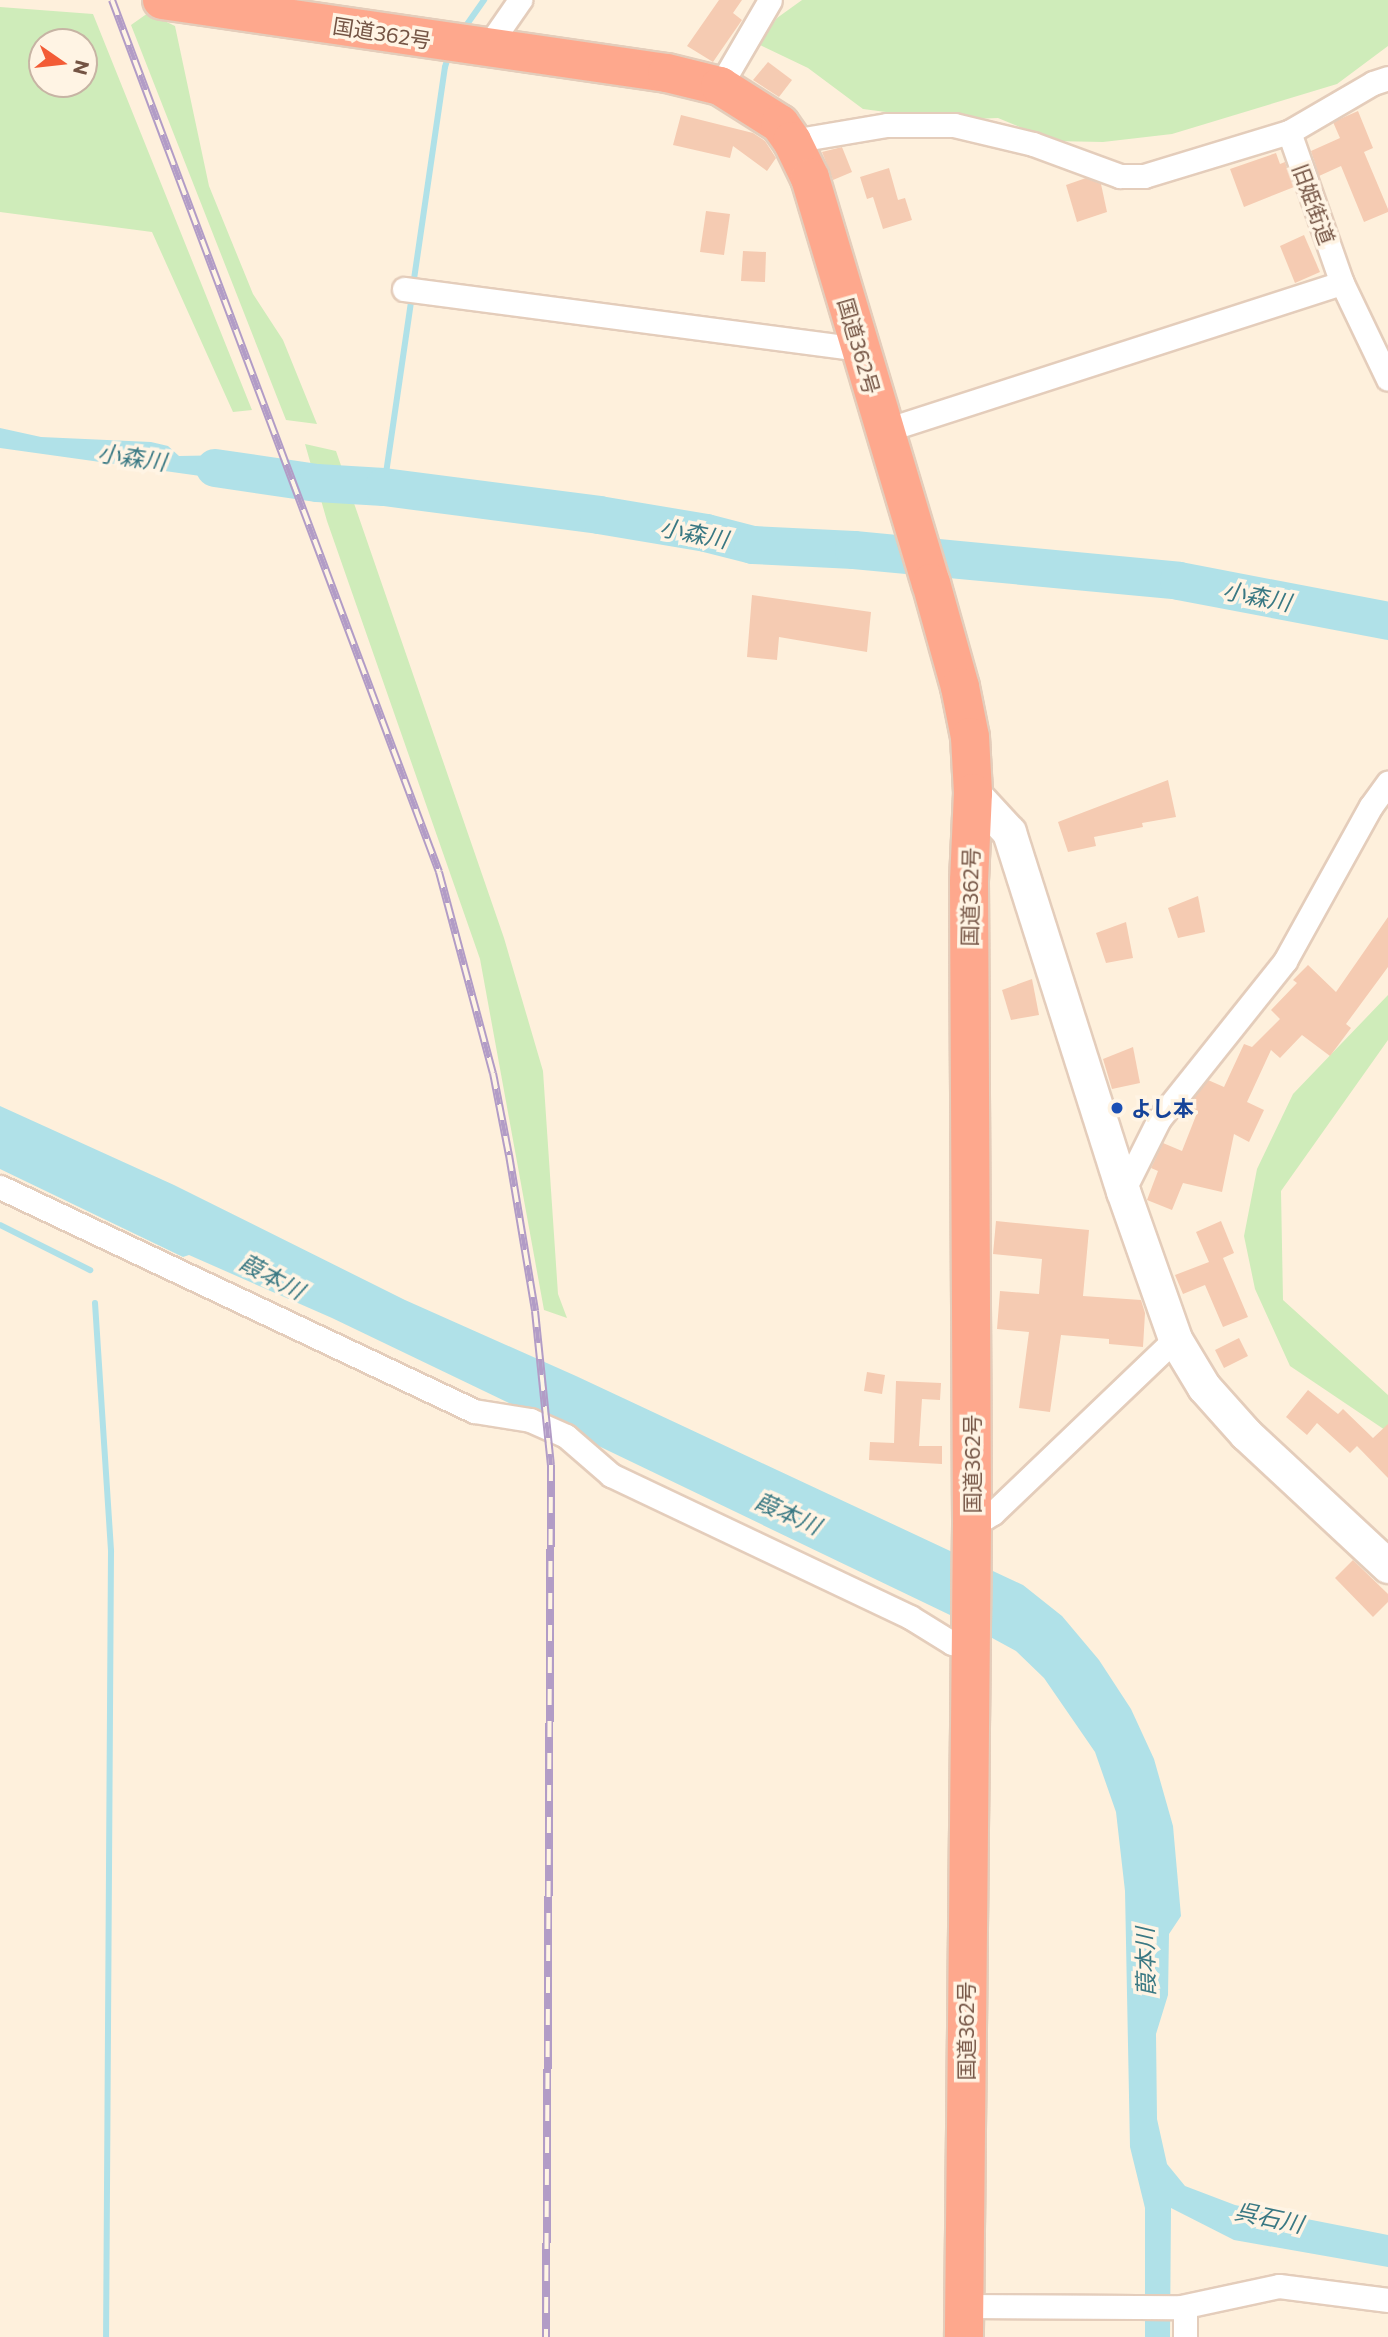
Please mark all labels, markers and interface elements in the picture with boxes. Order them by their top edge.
street label: 国道362号 [331,13,433,53]
north arrow [28,28,98,98]
text: N [69,58,95,77]
street label: 旧姫街道 [1288,160,1340,248]
street label: 国道362号 [833,295,885,397]
water label: 小森川 [96,439,168,475]
water label: 小森川 [658,513,730,553]
water label: 小森川 [1221,576,1293,616]
street label: 国道362号 [957,847,983,947]
place label: よし本 [1131,1095,1194,1121]
marker: よし本 [1109,1100,1125,1116]
water label: 葭本川 [235,1248,309,1304]
street label: 国道362号 [959,1414,985,1514]
water label: 葭本川 [751,1486,825,1540]
water label: 葭本川 [1131,1927,1159,1997]
street label: 国道362号 [953,1981,979,2081]
water label: 呉石川 [1232,2196,1306,2238]

